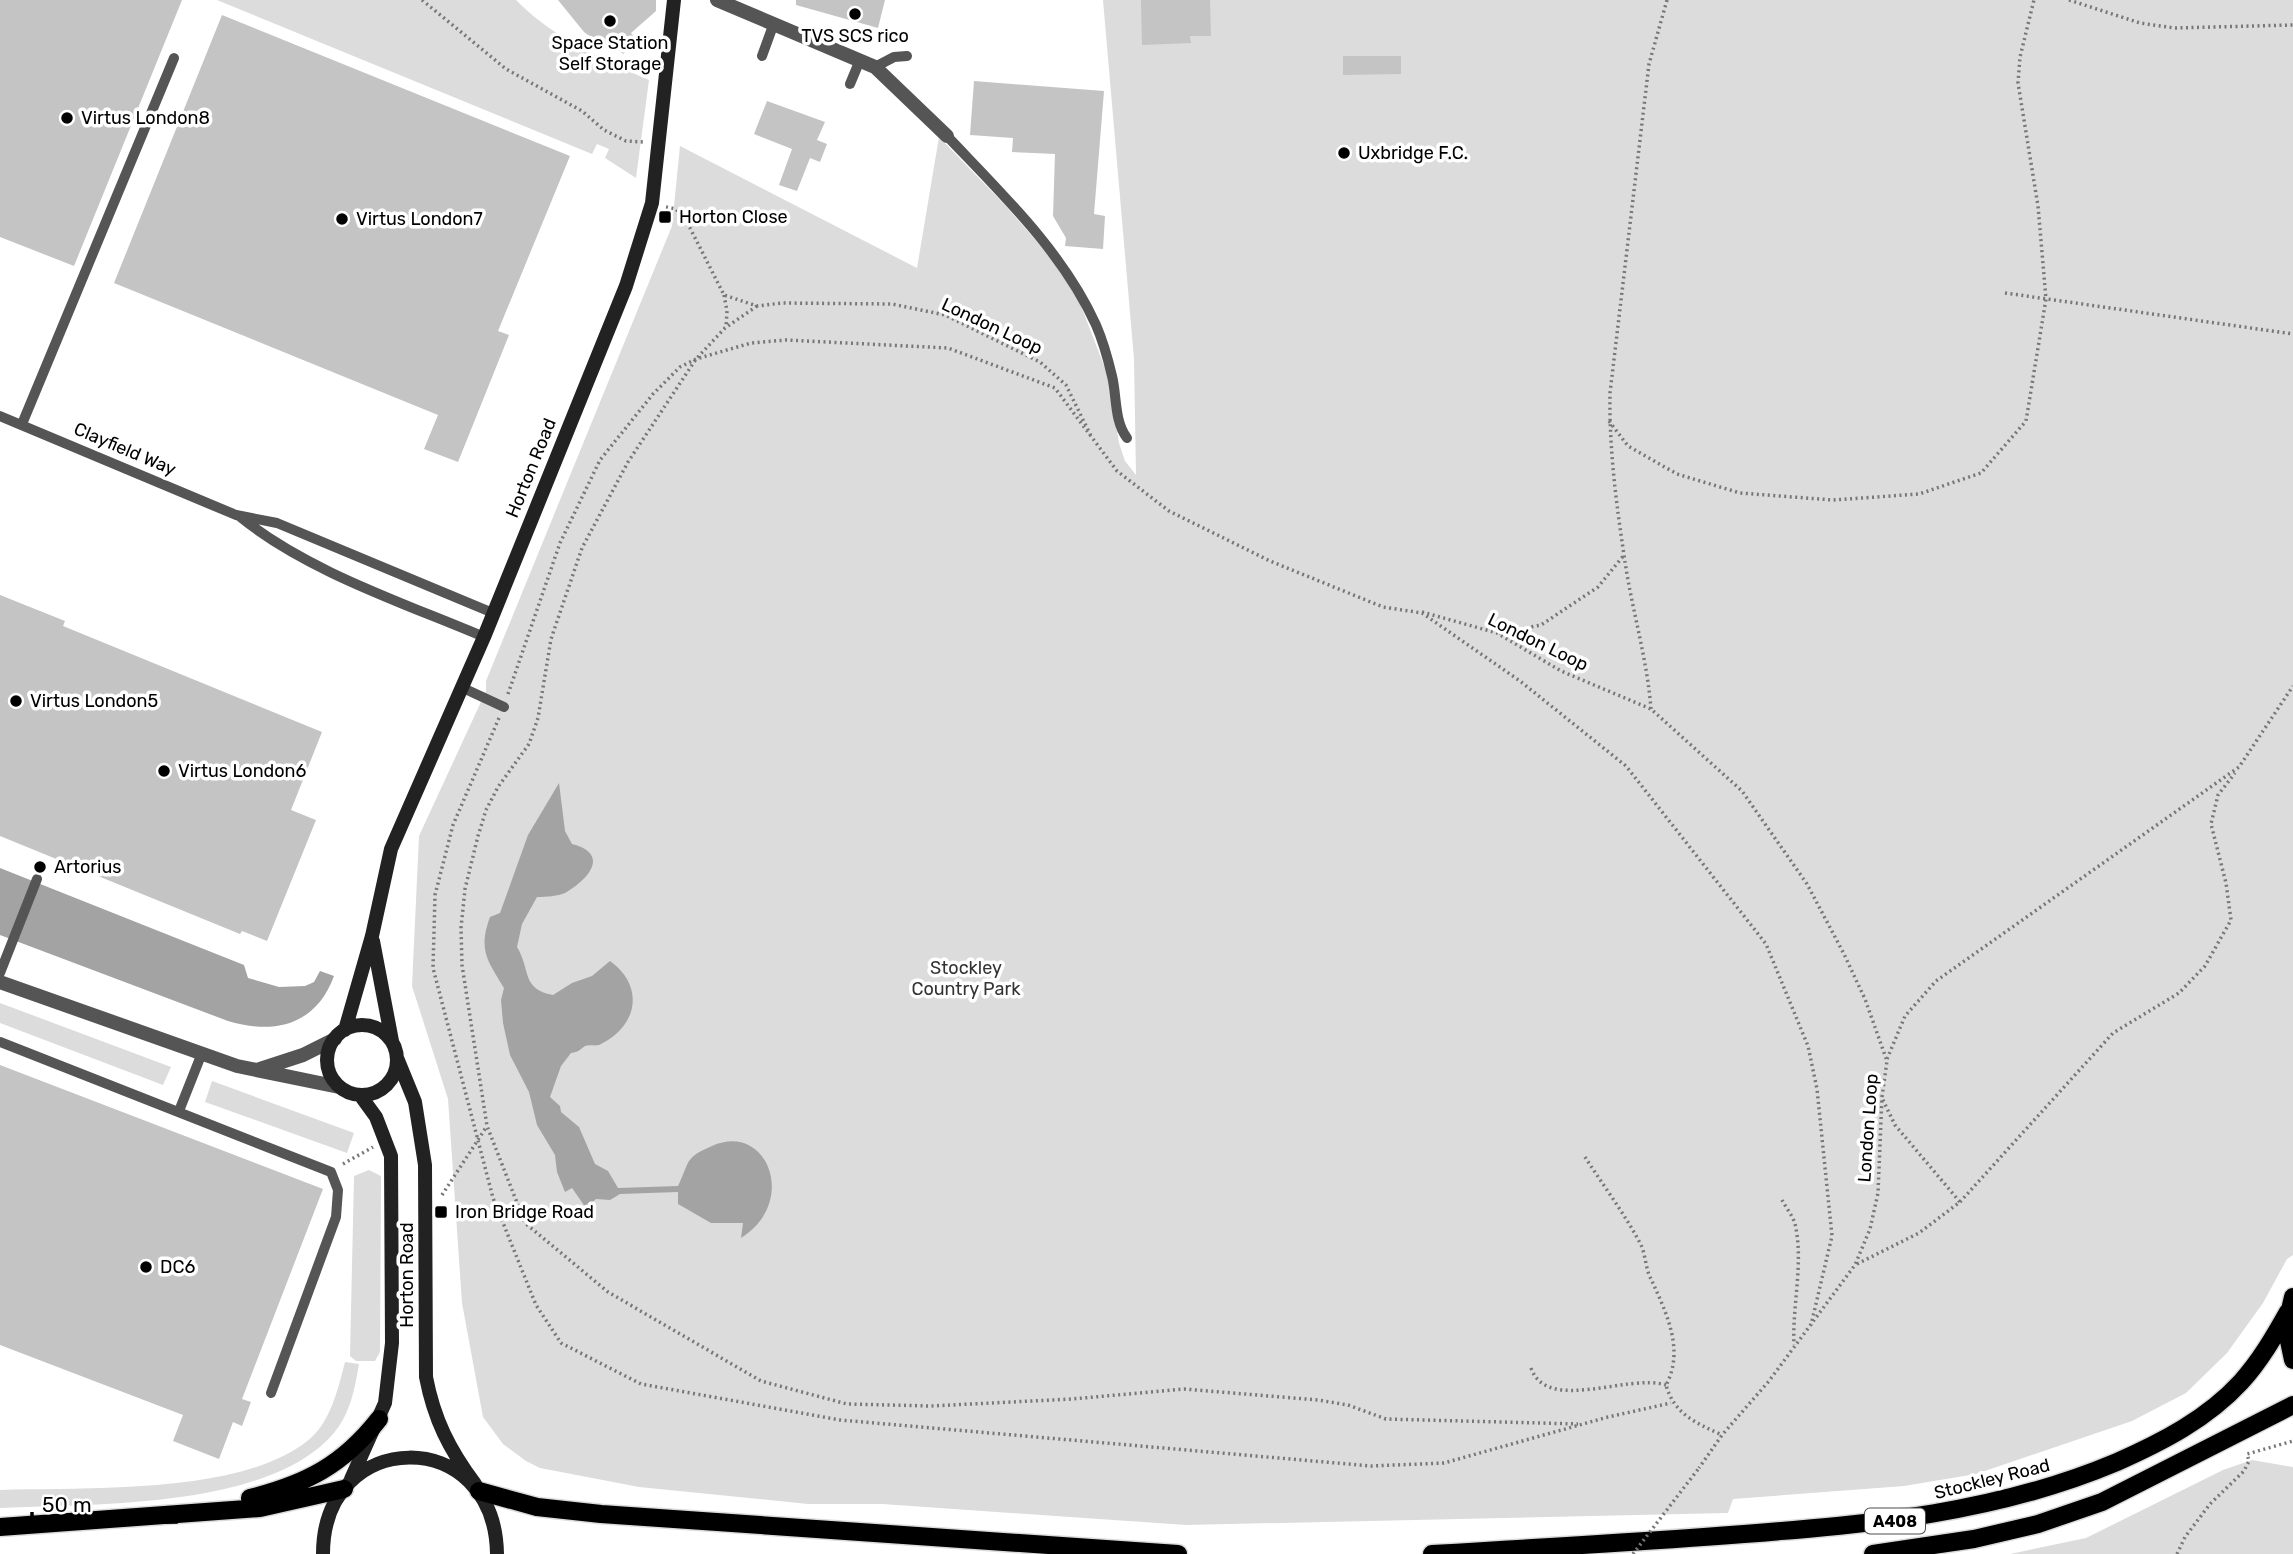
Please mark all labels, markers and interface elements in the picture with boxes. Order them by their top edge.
marker: TVS SCS rico [847,6,863,22]
marker: Space Station Self Storage [602,13,618,29]
place label: TVS SCS rico [801,25,909,47]
place label: Space Station Self Storage [551,32,669,75]
place label: Virtus London8 [81,107,210,129]
marker: Virtus London8 [59,110,75,126]
place label: Uxbridge F.C. [1358,142,1468,164]
marker: Uxbridge F.C. [1336,145,1352,161]
place label: Horton Close [679,206,788,228]
place label: Virtus London7 [356,208,483,230]
marker: Horton Close [657,209,673,225]
marker: Virtus London7 [334,211,350,227]
street label: London Loop [938,293,1046,359]
street label: Horton Road [501,415,561,521]
street label: Clayfield Way [71,418,179,480]
street label: London Loop [1484,608,1592,676]
place label: Virtus London5 [30,690,158,712]
marker: Virtus London5 [8,693,24,709]
place label: Virtus London6 [178,760,307,782]
marker: Virtus London6 [156,763,172,779]
place label: Artorius [54,856,121,878]
marker: Artorius [32,859,48,875]
park label: Stockley Country Park [911,957,1021,1000]
street label: London Loop [1853,1073,1883,1183]
place label: Iron Bridge Road [455,1201,594,1223]
marker: Iron Bridge Road [433,1204,449,1220]
street label: Horton Road [396,1222,418,1328]
place label: DC6 [160,1256,195,1278]
marker: DC6 [138,1259,154,1275]
street label: Stockley Road [1932,1454,2052,1504]
scale bar [32,1480,175,1524]
text: 50 m [42,1492,92,1517]
road number: A408 [1865,1508,1925,1534]

